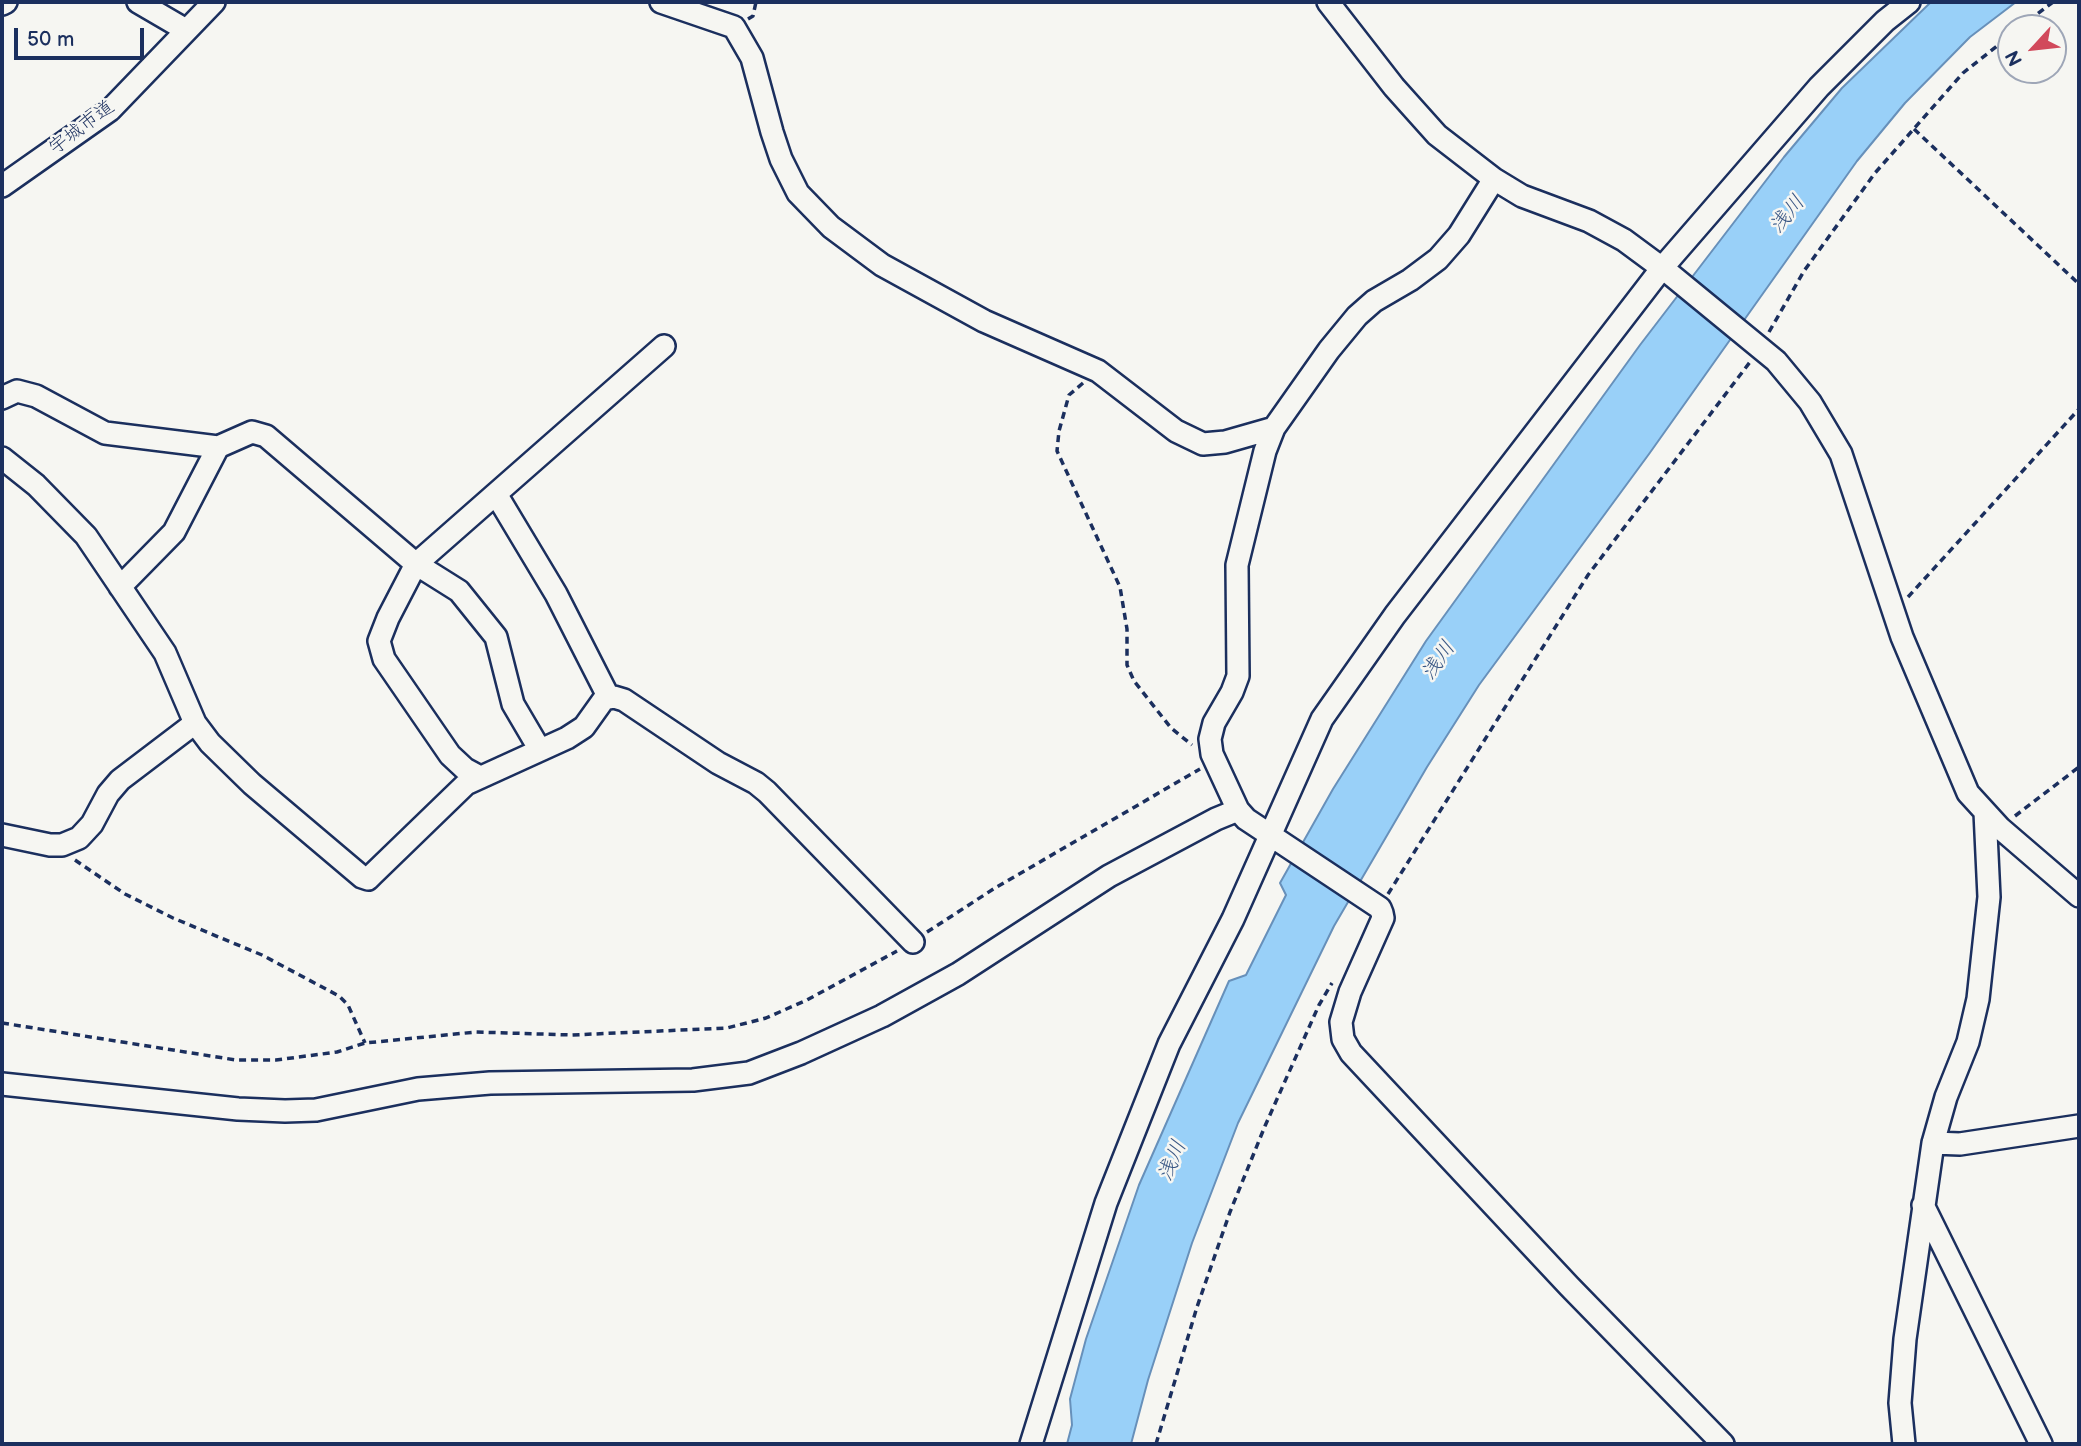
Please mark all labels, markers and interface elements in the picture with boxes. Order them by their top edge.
scale bar [18,14,147,58]
north arrow [1997,14,2067,84]
text: 50 m [27,27,74,52]
text: N [2001,46,2028,69]
street label: 宇城市道 [45,96,119,160]
water label: 浅川 [1765,191,1811,239]
water label: 浅川 [1417,637,1461,685]
water label: 浅川 [1153,1137,1193,1185]

